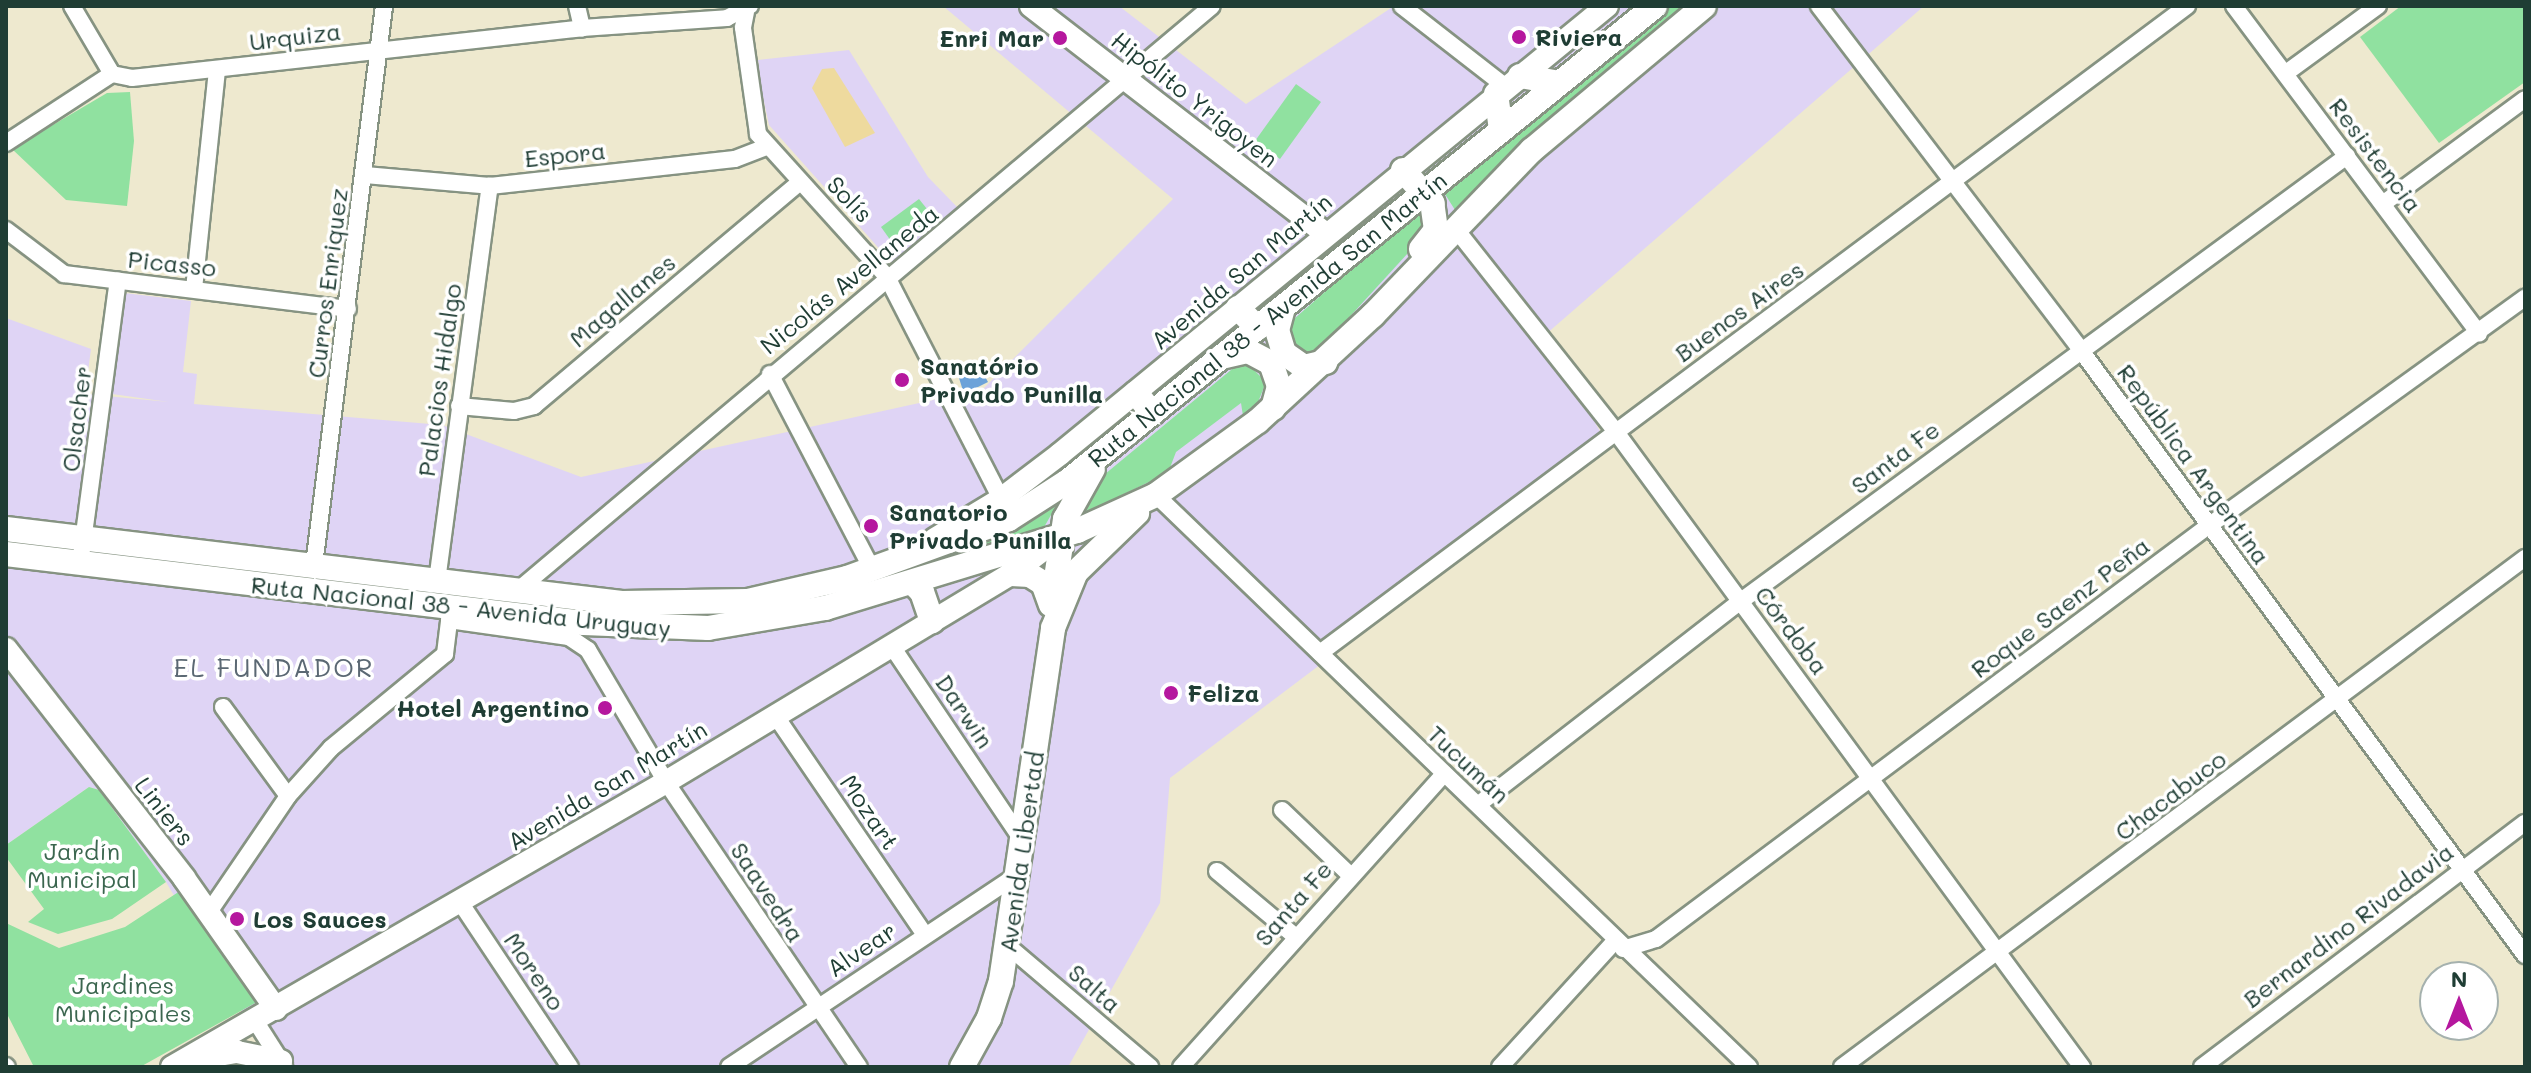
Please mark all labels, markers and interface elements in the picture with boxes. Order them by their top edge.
street label: Urquiza [247,16,343,56]
place label: Riviera [1535,23,1622,51]
place label: Enri Mar [939,24,1044,52]
street label: Hipólito Yrigoyen [1106,25,1284,173]
marker: Riviera [1510,28,1528,46]
marker: Enri Mar [1051,29,1069,47]
street label: Resistencia [2324,92,2428,218]
street label: Espora [523,135,607,173]
street label: Ruta Nacional 38 - Avenida San Martín [1082,165,1452,473]
street label: Solís [821,170,879,228]
street label: Curros Enriquez [301,186,353,380]
street label: Avenida San Martín [1145,187,1337,355]
street label: Nicolás Avellaneda [754,198,944,360]
street label: Picasso [126,244,218,282]
street label: Magallanes [563,247,681,353]
street label: Buenos Aires [1669,255,1809,367]
street label: Palacios Hidalgo [411,282,467,478]
place label: Sanatório Privado Punilla [920,352,1103,408]
street label: República Argentina [2112,358,2276,570]
street label: Olsacher [55,365,97,473]
marker: Sanatório Privado Punilla [891,369,913,391]
street label: Santa Fe [1845,414,1945,500]
place label: Sanatorio Privado Punilla [889,498,1072,554]
marker: Sanatorio Privado Punilla [860,515,882,537]
street label: Roque Saenz Peña [1965,530,2155,684]
street label: Ruta Nacional 38 - Avenida Uruguay [250,570,672,642]
street label: Córdoba [1749,580,1835,680]
district label: EL FUNDADOR [174,652,374,684]
street label: Darwin [930,669,1000,753]
place label: Feliza [1187,679,1260,707]
marker: Feliza [1162,684,1180,702]
place label: Hotel Argentino [396,694,589,722]
marker: Hotel Argentino [596,699,614,717]
street label: Avenida San Martín [502,714,712,856]
street label: Tucumán [1422,719,1516,809]
street label: Chacabuco [2109,744,2231,846]
street label: Avenida Libertad [993,749,1049,955]
street label: Mozart [835,769,905,855]
street label: Liniers [129,771,201,851]
park label: Jardín Municipal [27,837,137,893]
street label: Saavedra [725,837,811,947]
street label: Bernardino Rivadavia [2237,837,2459,1013]
street label: Santa Fe [1248,855,1338,951]
place label: Los Sauces [253,905,386,933]
marker: Los Sauces [228,910,246,928]
street label: Alvear [821,915,901,983]
street label: Moreno [499,927,571,1015]
street label: Salta [1063,957,1127,1019]
north arrow [2419,961,2499,1041]
text: N [2451,964,2467,993]
park label: Jardines Municipales [55,971,191,1027]

